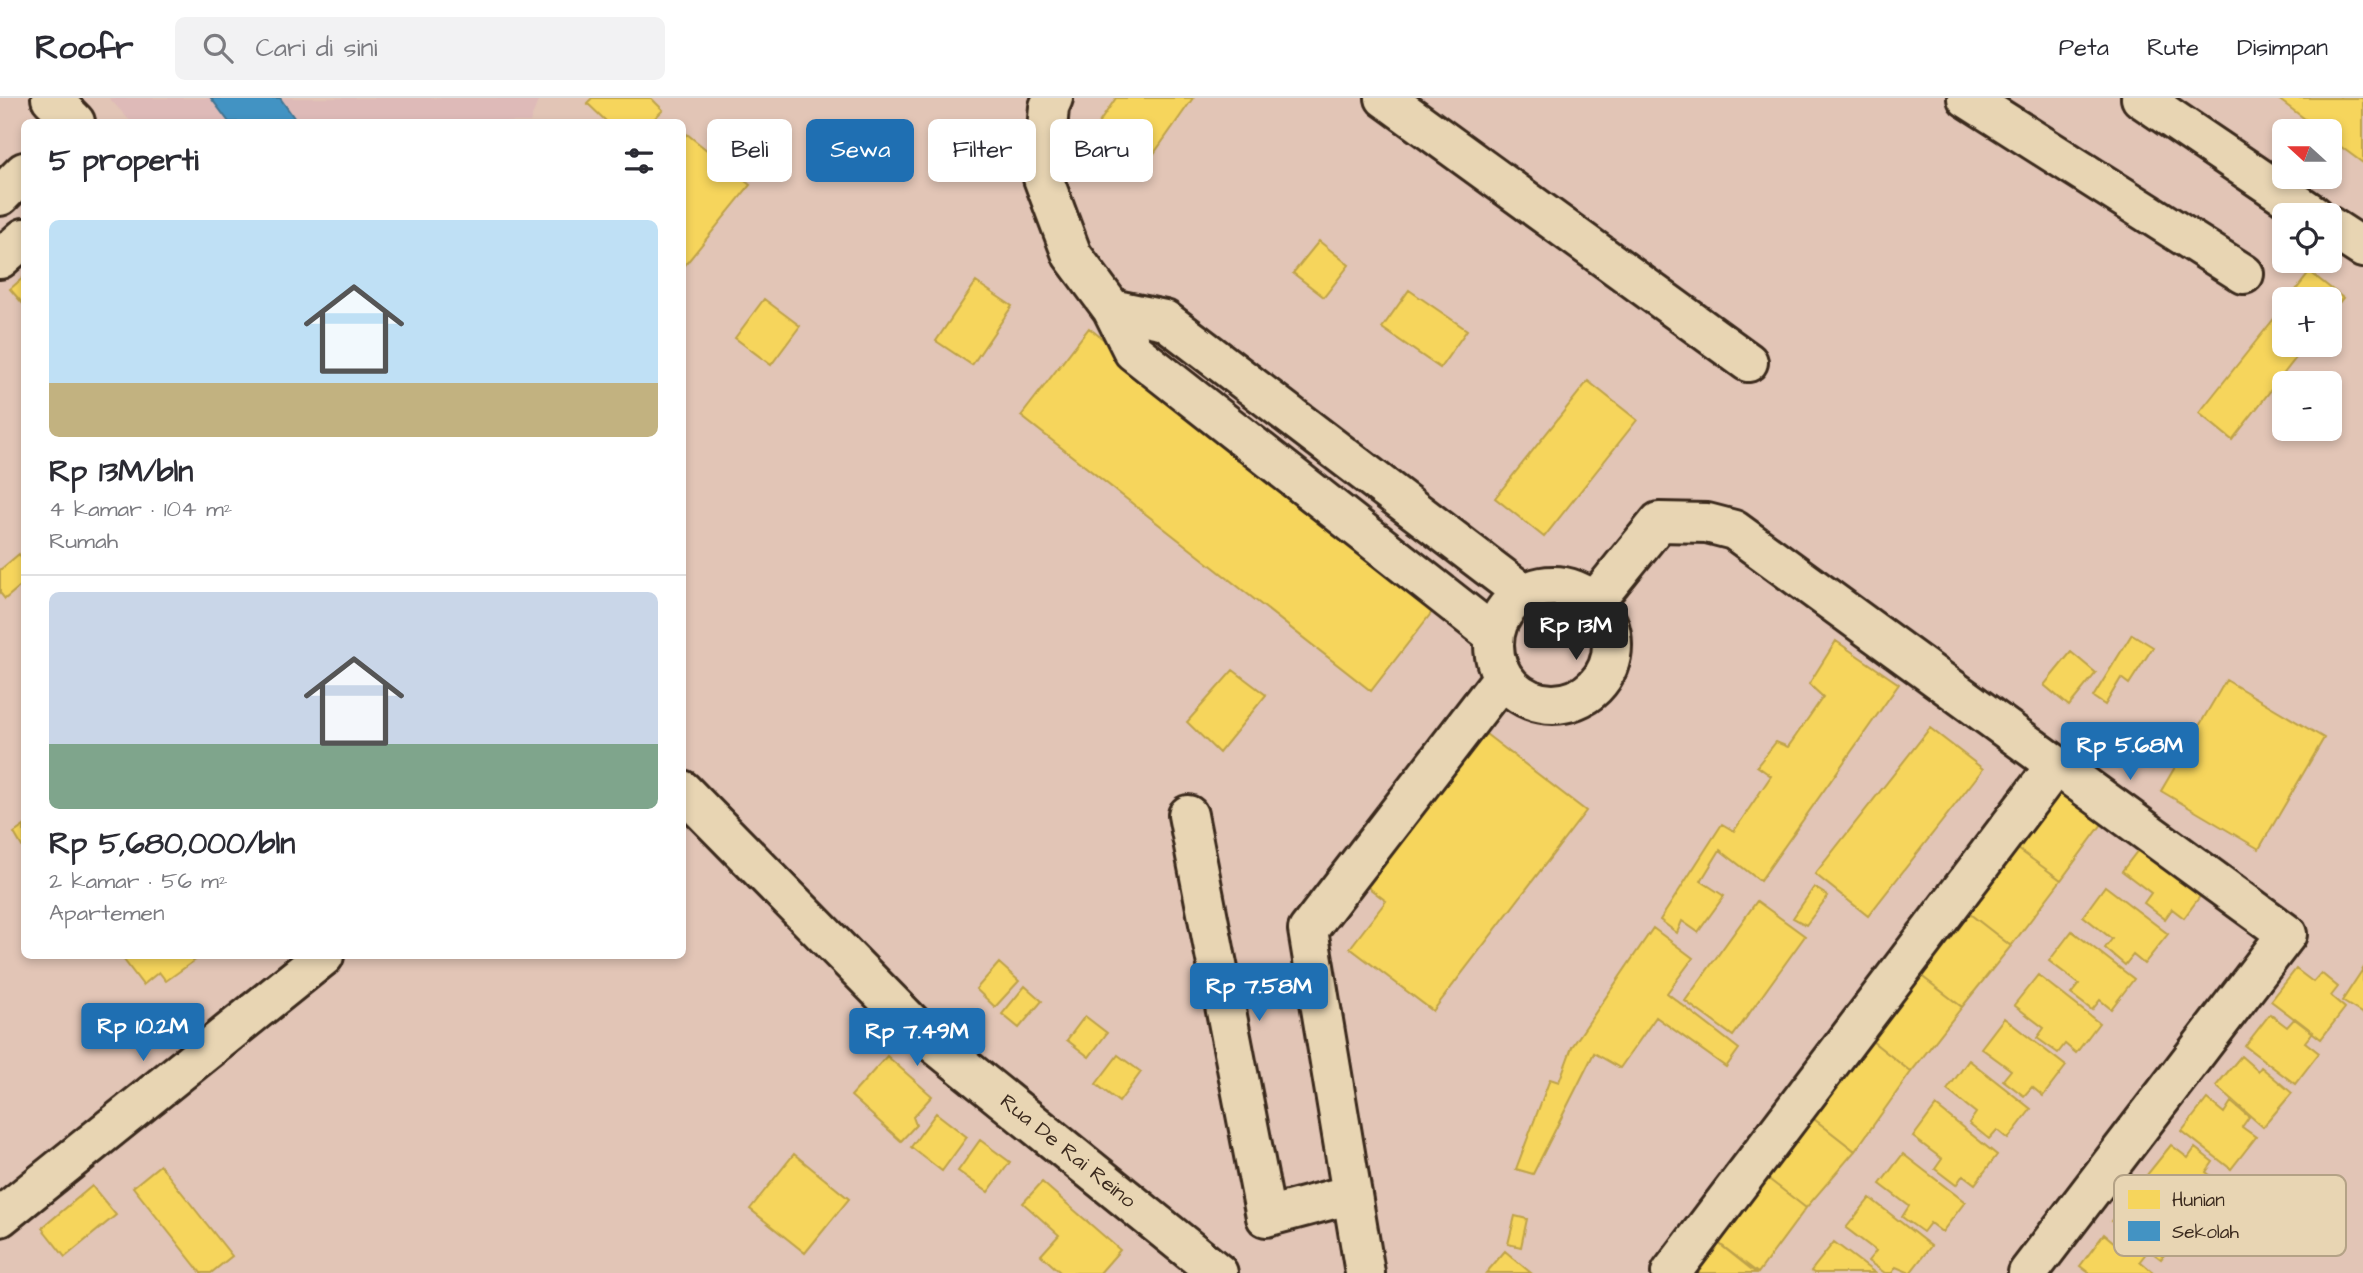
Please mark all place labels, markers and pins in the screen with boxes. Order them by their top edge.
pin: Rp 13M [1519,602,1633,662]
pin: Rp 5.68M [2058,722,2202,782]
pin: Rp 7.58M [1187,964,1331,1023]
pin: Rp 10.2M [71,1004,215,1063]
pin: Rp 7.49M [845,1009,989,1068]

